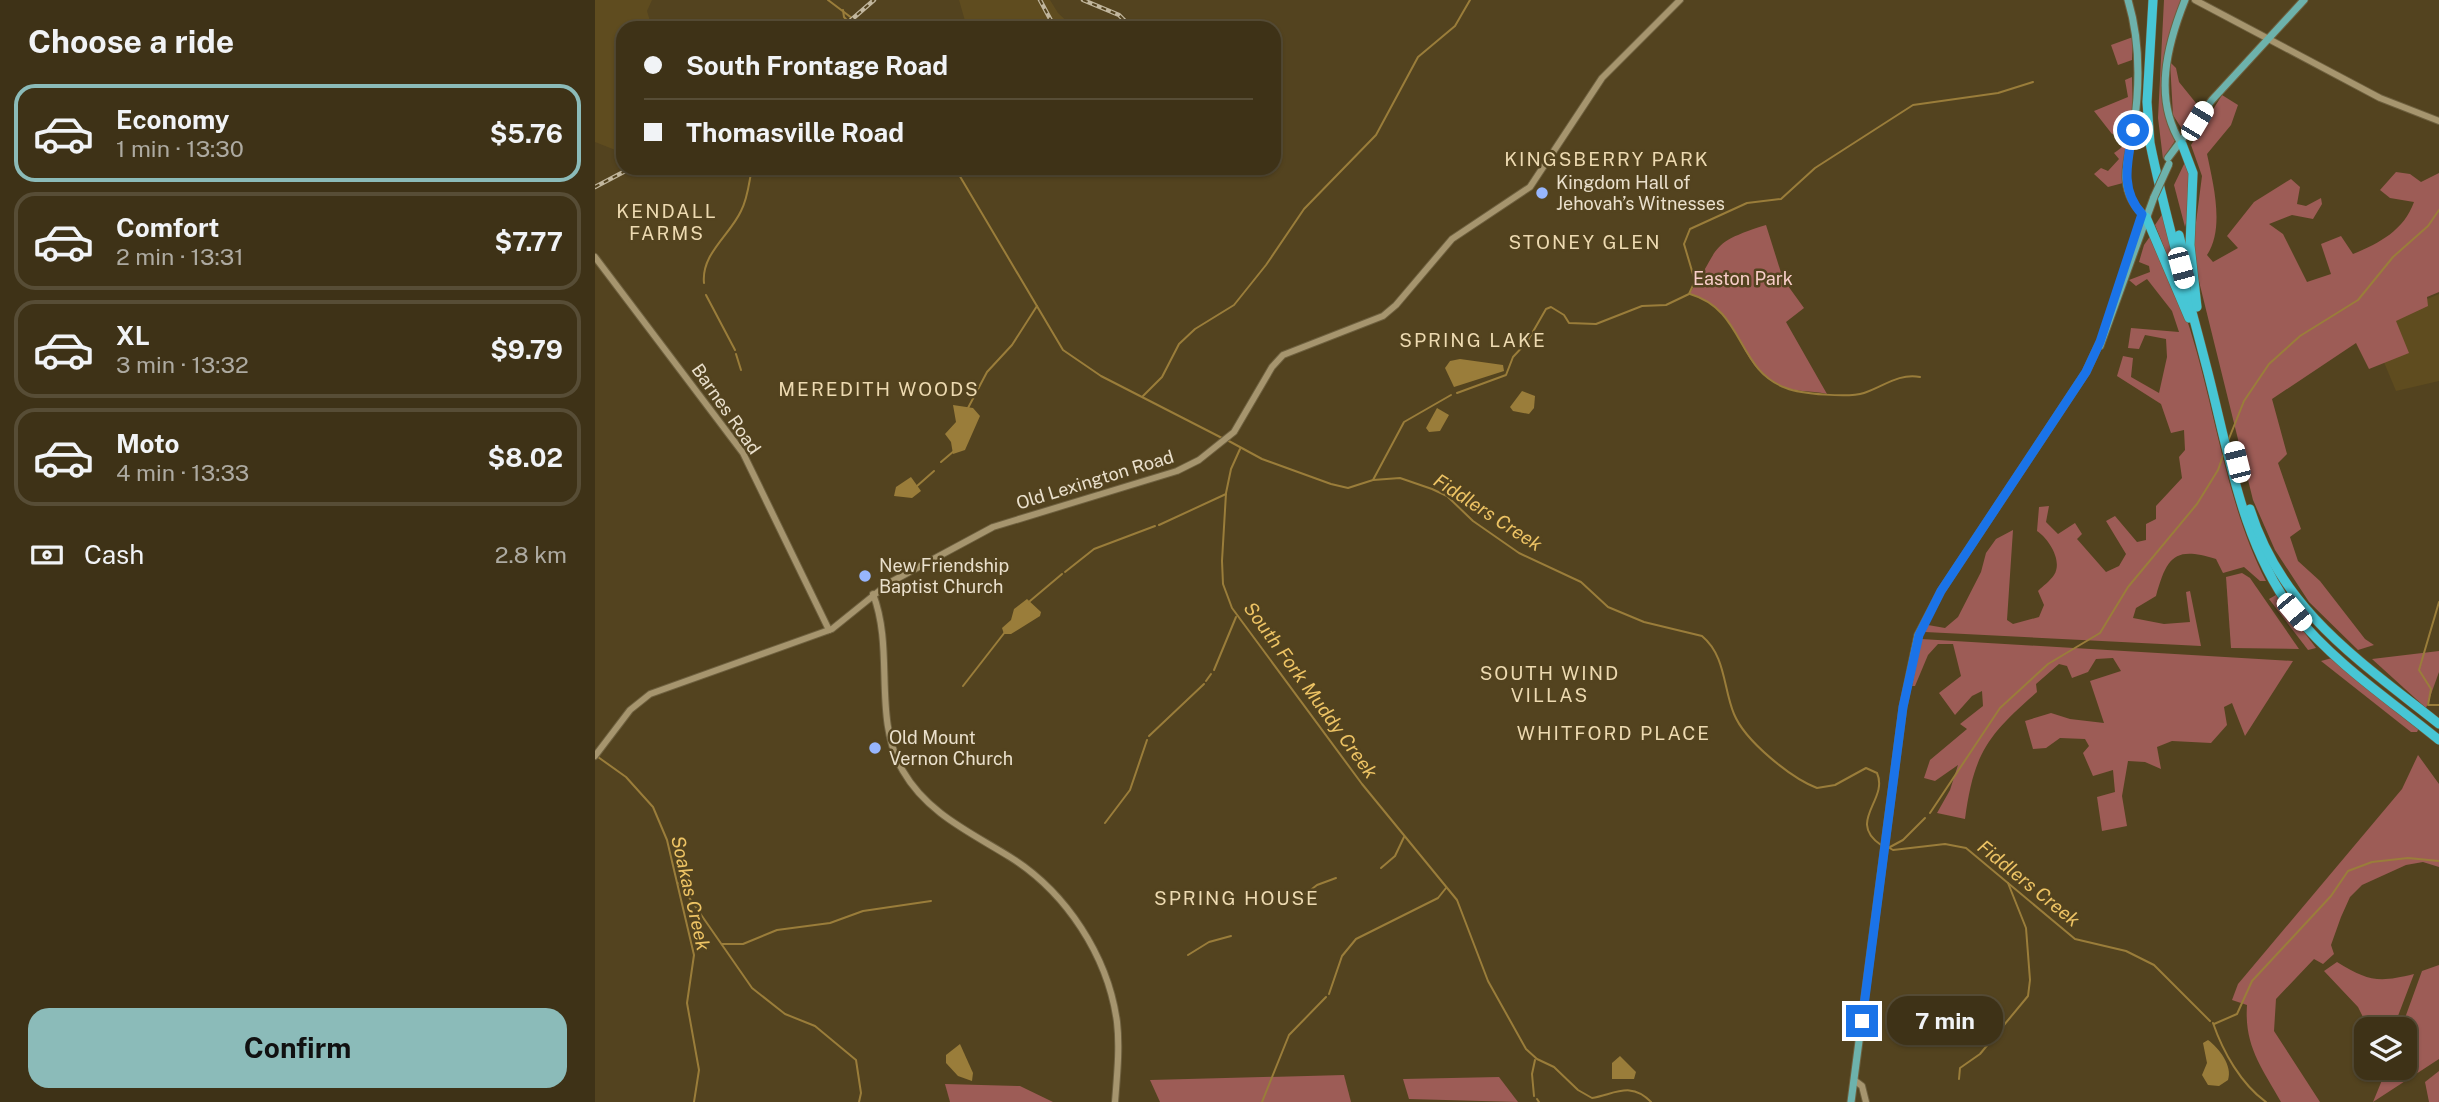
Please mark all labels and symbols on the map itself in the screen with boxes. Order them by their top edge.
car [2178,98,2217,144]
route start [2117,114,2149,146]
district label: KINGSBERRY PARK [1504,148,1710,170]
place label: Kingdom Hall of Jehovah’s Witnesses [1556,172,1725,214]
marker: Kingdom Hall of Jehovah’s Witnesses [1534,185,1550,201]
district label: KENDALL FARMS [616,200,718,244]
district label: STONEY GLEN [1508,231,1662,253]
car [2166,245,2197,291]
park label: Easton Park [1693,268,1793,289]
district label: SPRING LAKE [1399,329,1547,351]
street label: Barnes Road [688,359,765,458]
district label: MEREDITH WOODS [778,378,980,400]
car [2222,439,2253,485]
street label: Old Lexington Road [1014,446,1176,513]
water label: Fiddlers Creek [1430,469,1547,556]
place label: New Friendship Baptist Church [879,555,1009,597]
marker: New Friendship Baptist Church [857,568,873,584]
car [2273,589,2316,635]
water label: South Fork Muddy Creek [1240,598,1383,783]
district label: SOUTH WIND VILLAS [1480,662,1620,706]
district label: WHITFORD PLACE [1517,722,1711,744]
place label: Old Mount Vernon Church [889,727,1013,769]
marker: Old Mount Vernon Church [867,740,883,756]
water label: Soakas Creek [667,833,715,953]
water label: Fiddlers Creek [1974,835,2085,931]
district label: SPRING HOUSE [1154,887,1320,909]
callout: 7 min [1887,996,2002,1046]
route end [1846,1005,1878,1037]

